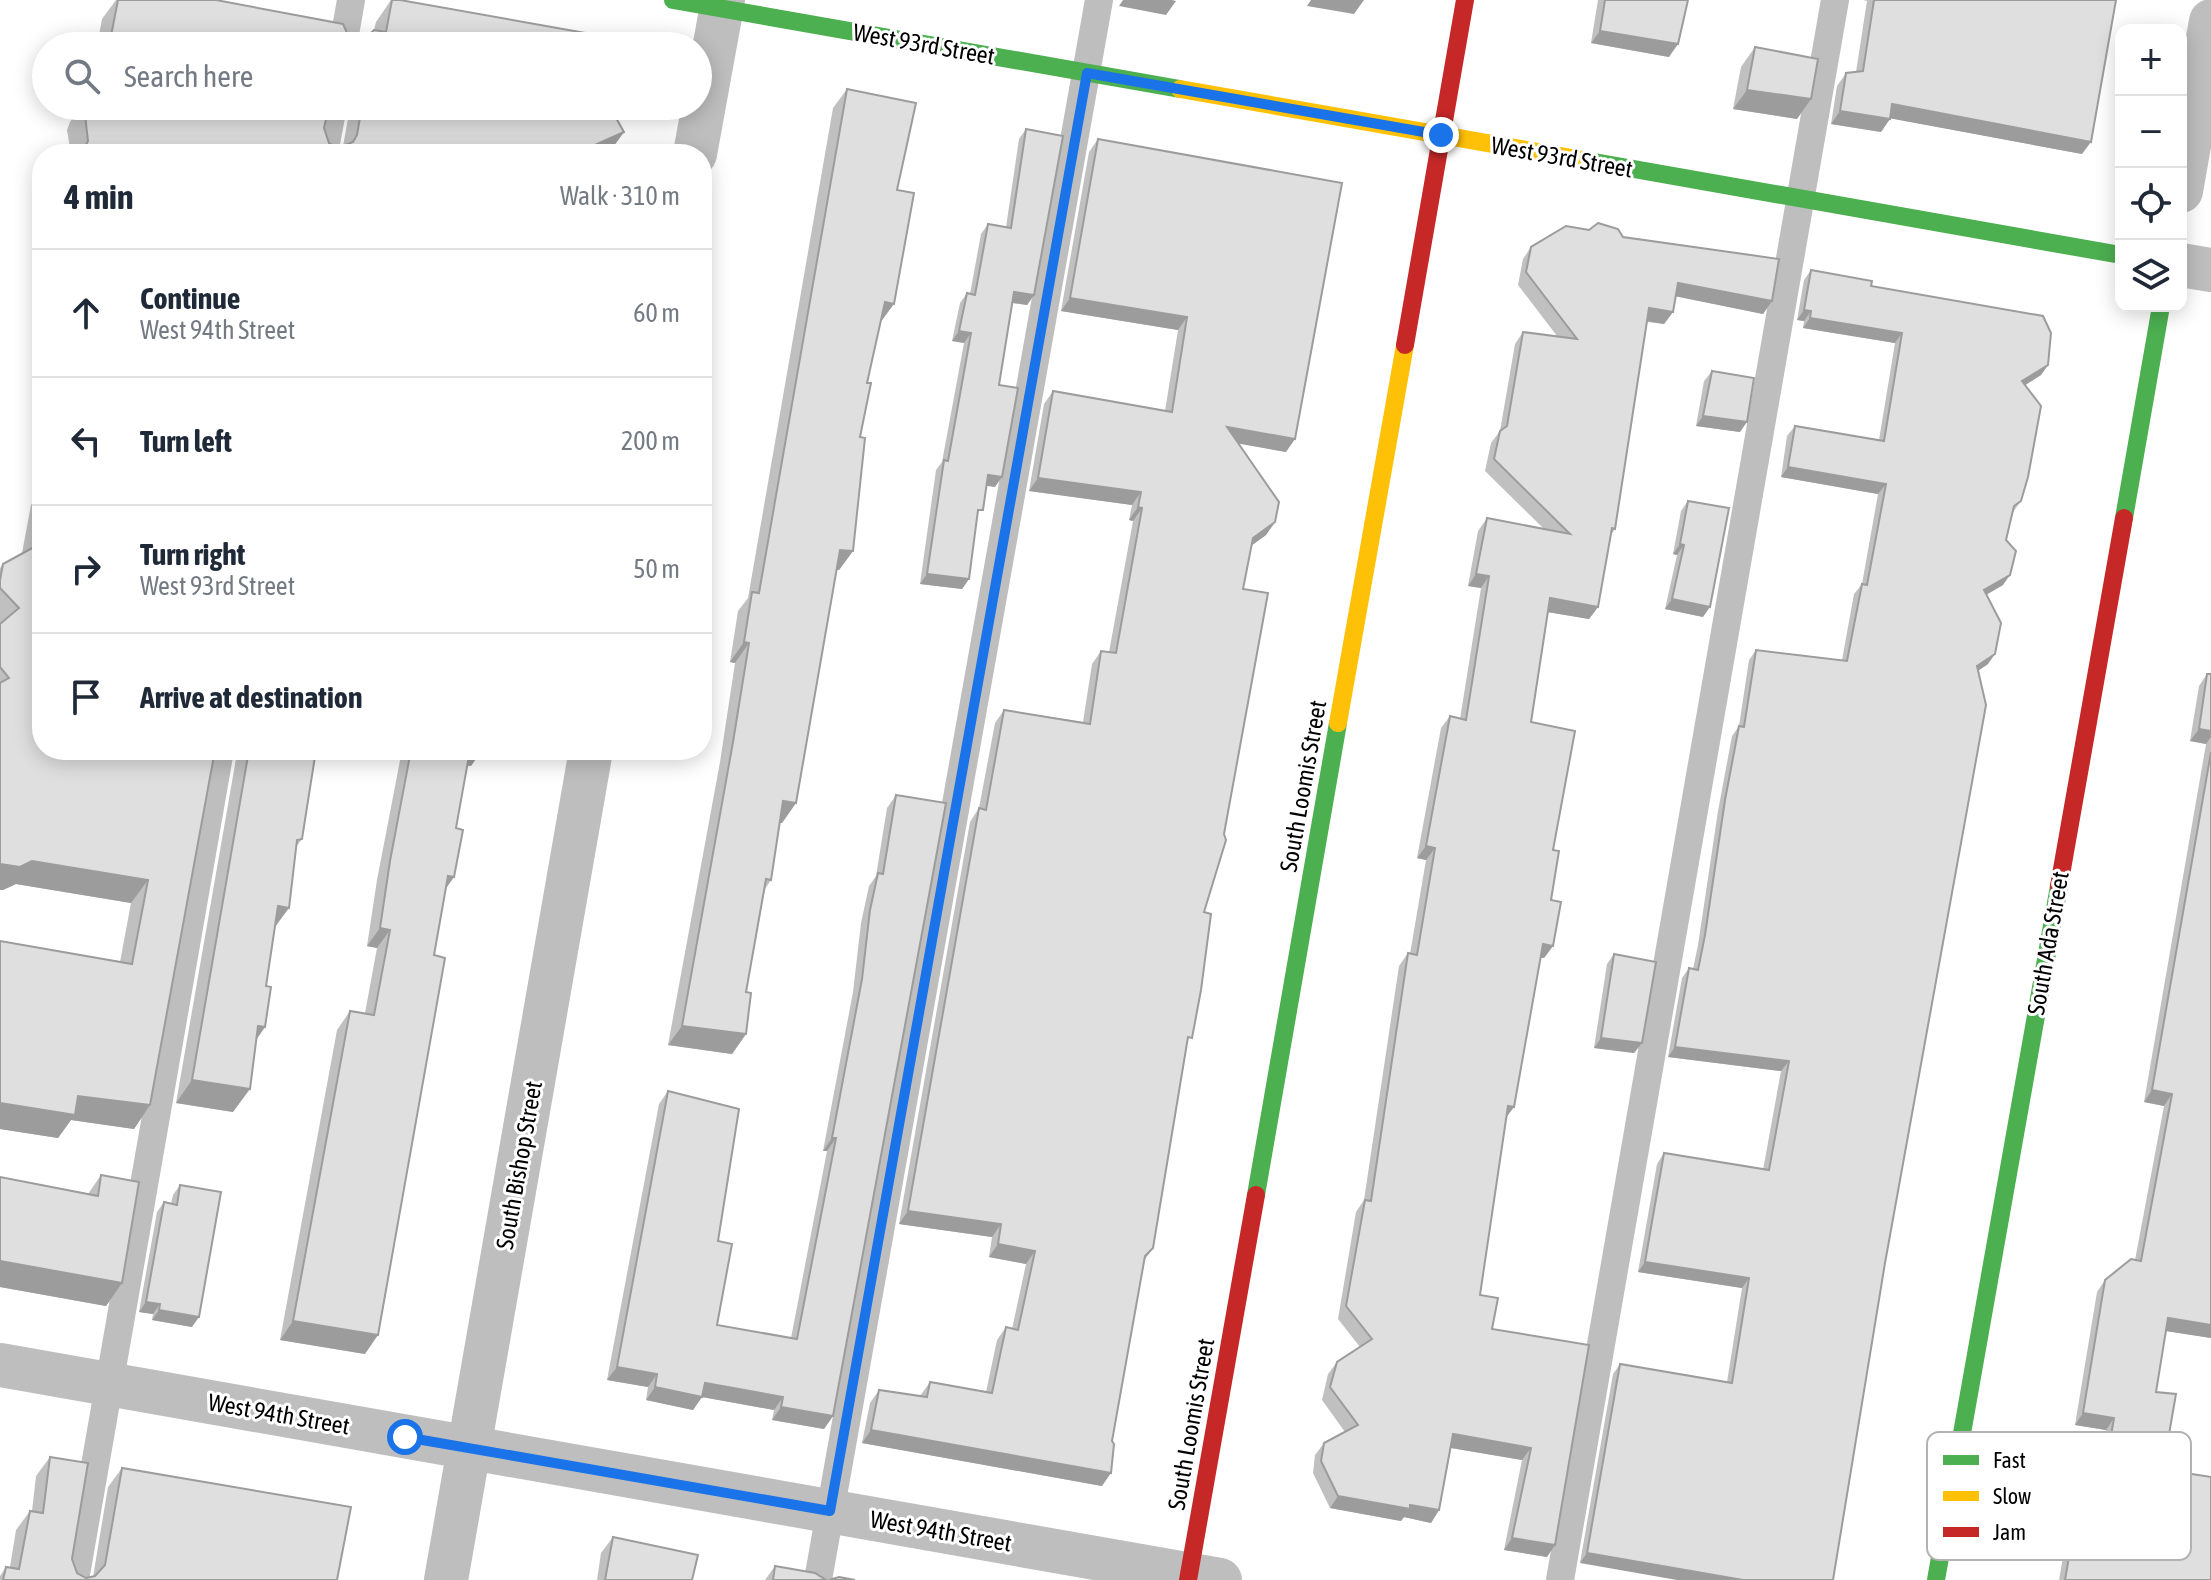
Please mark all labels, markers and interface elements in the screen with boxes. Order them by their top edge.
street label: West 93rd Street [851,18,997,70]
map controls [2115,24,2187,312]
button: + [2115,24,2187,96]
search box [32,32,712,120]
icon: search [60,54,104,98]
text: Search here [124,59,253,93]
button: − [2115,96,2187,168]
route end [1423,117,1459,153]
street label: West 93rd Street [1489,131,1635,183]
button: locate [2115,168,2187,240]
text: 4 min [64,177,133,216]
text: Walk · 310 m [560,181,680,211]
button: layers [2115,240,2187,312]
text: Continue [140,281,240,315]
icon: ahead [64,291,108,335]
text: 60 m [633,298,680,328]
text: West 94th Street [140,315,295,345]
icon: left [64,419,108,463]
text: Turn left [140,424,232,458]
text: 200 m [621,426,680,456]
text: Turn right [140,537,246,571]
icon: right [64,547,108,591]
text: 50 m [633,554,680,584]
text: West 93rd Street [140,571,295,601]
icon: arrive [64,675,108,719]
text: Arrive at destination [140,680,362,714]
street label: South Loomis Street [1275,698,1331,874]
street label: South Ada Street [2022,869,2074,1017]
street label: South Bishop Street [491,1079,547,1251]
street label: South Loomis Street [1163,1336,1219,1512]
street label: West 94th Street [206,1388,352,1440]
route start [387,1419,423,1455]
legend [1927,1432,2191,1560]
text: Fast [1993,1447,2026,1473]
text: Slow [1993,1483,2031,1509]
street label: West 94th Street [868,1505,1014,1557]
text: Jam [1993,1519,2026,1545]

